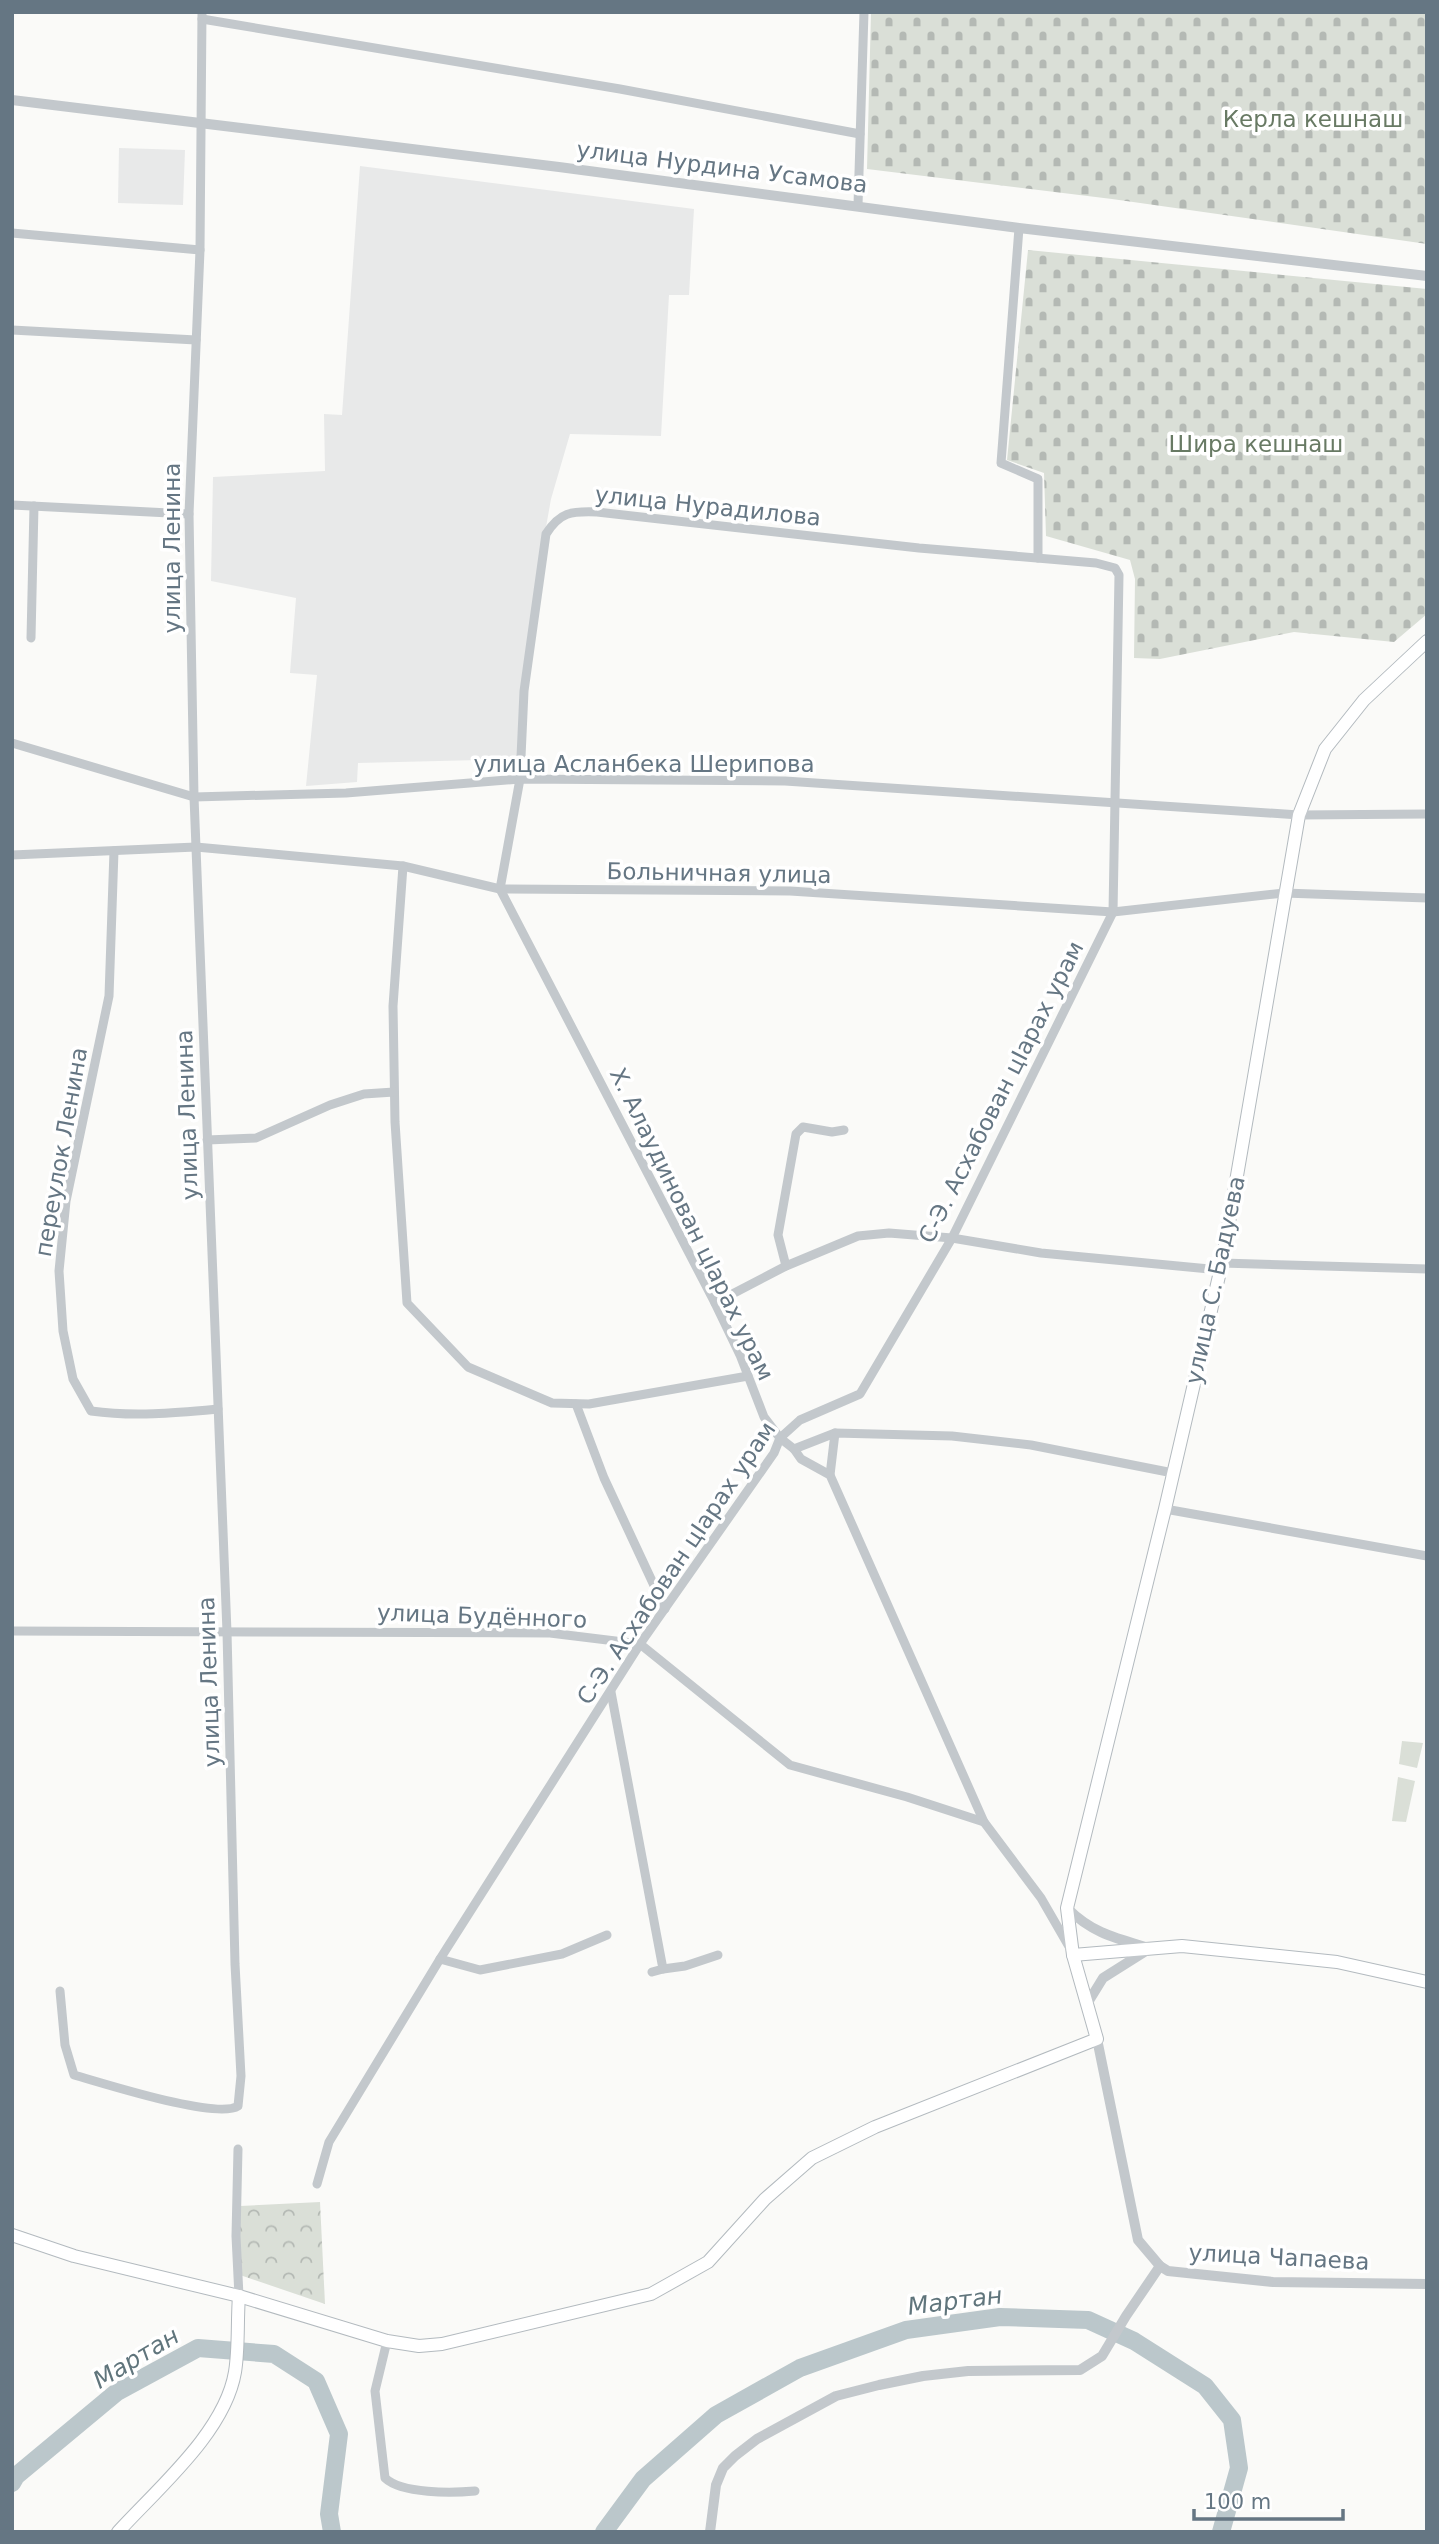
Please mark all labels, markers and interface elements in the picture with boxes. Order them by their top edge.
park label: Керла кешнаш [1223,106,1403,132]
street label: улица Нурдина Усамова [575,136,869,198]
park label: Шира кешнаш [1169,431,1343,457]
street label: улица Ленина [159,463,185,633]
street label: улица Нурадилова [594,481,822,531]
street label: улица Асланбека Шерипова [473,751,815,777]
street label: Больничная улица [606,858,832,888]
street label: С-Э. Асхабован цIарах урам [913,937,1089,1247]
street label: улица Ленина [171,1029,203,1201]
street label: переулок Ленина [30,1045,92,1259]
street label: Х. Алаудинован цIарах урам [605,1064,779,1384]
street label: улица С. Бадуева [1180,1174,1250,1386]
street label: С-Э. Асхабован цIарах урам [572,1417,780,1709]
street label: улица Ленина [193,1596,225,1768]
street label: улица Будённого [377,1599,587,1633]
street label: улица Чапаева [1188,2239,1370,2275]
water label: Мартан [906,2281,1004,2321]
water label: Мартан [88,2322,184,2394]
scale bar [1194,2478,1343,2522]
text: 100 m [1204,2490,1271,2514]

